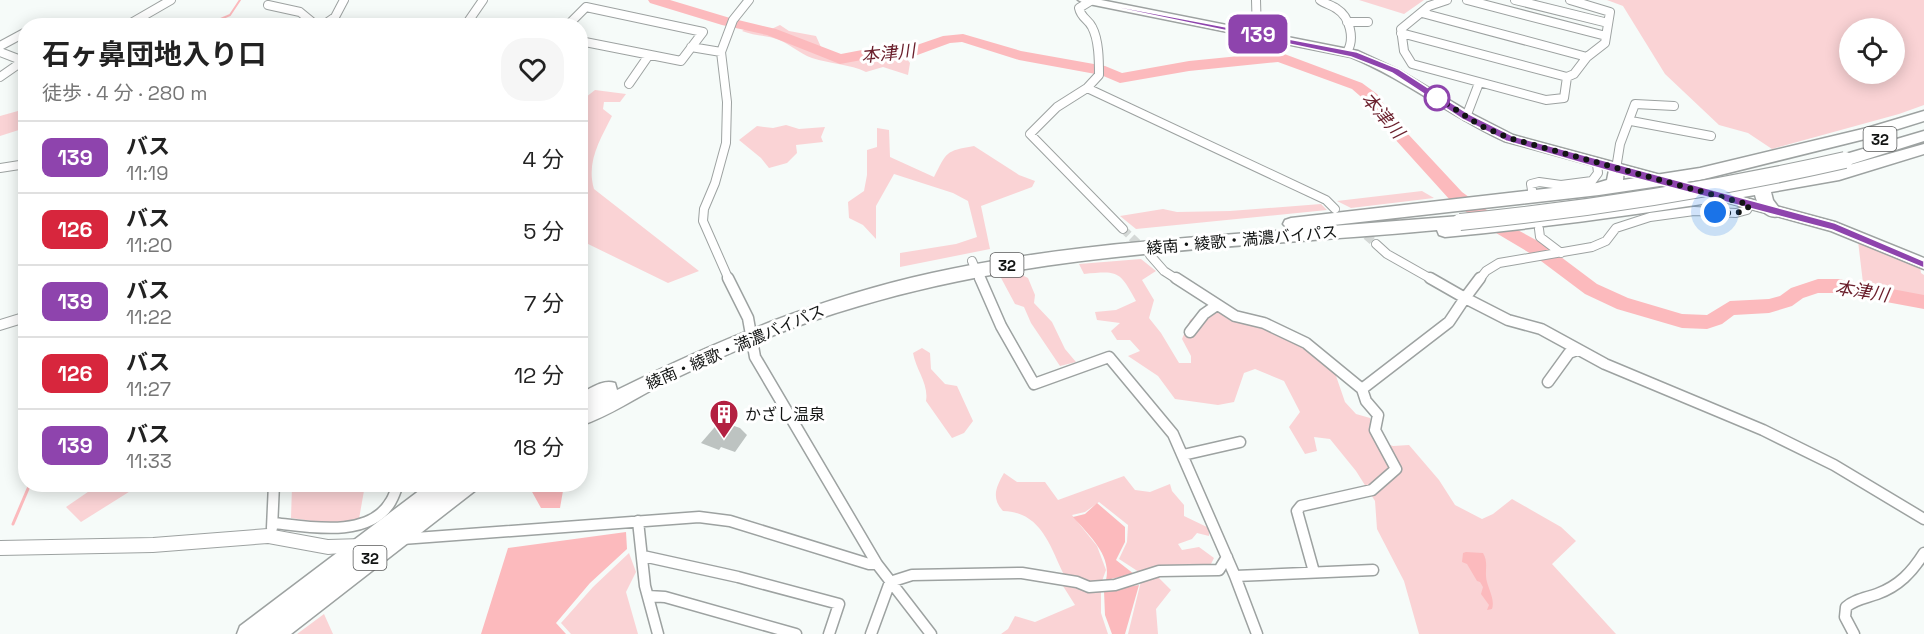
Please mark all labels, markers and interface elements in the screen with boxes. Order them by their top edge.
line badge: 139 [1224,15,1292,54]
map controls [1839,18,1905,84]
button: locate [1839,18,1905,84]
text: 139 [1240,21,1276,48]
text: 石ヶ鼻団地入り口 [42,36,266,72]
button: heart [501,38,564,101]
water label: 本津川 [860,39,918,67]
text: 徒歩 · 4 分 · 280 m [42,80,207,106]
unlabelled marker [1424,85,1450,111]
water label: 本津川 [1357,87,1411,144]
road number: 32 [1864,127,1896,151]
text: バス [126,132,170,160]
text: 139 [57,144,93,171]
text: 4 分 [523,145,564,173]
text: 11:19 [126,160,168,186]
your location [1700,197,1730,227]
text: バス [126,204,170,232]
text: 126 [58,216,92,243]
text: 5 分 [523,217,564,245]
street label: 綾南・綾歌・満濃バイパス [1146,221,1338,259]
text: 11:20 [126,232,173,258]
road number: 32 [990,253,1024,277]
water label: 本津川 [1834,275,1892,307]
text: バス [126,276,170,304]
text: 139 [57,288,93,315]
text: 7 分 [524,289,564,317]
street label: 綾南・綾歌・満濃バイパス [643,300,827,394]
text: 11:22 [126,304,172,330]
text: バス [126,348,170,376]
text: 126 [58,360,92,387]
text: 12 分 [514,361,564,389]
text: 11:27 [126,376,171,402]
building icon: かざし温泉 [708,398,740,440]
place label: かざし温泉 [745,404,825,425]
text: バス [126,420,170,448]
text: 139 [57,432,93,459]
text: 18 分 [513,433,564,461]
text: 11:33 [126,448,172,474]
road number: 32 [354,546,386,570]

